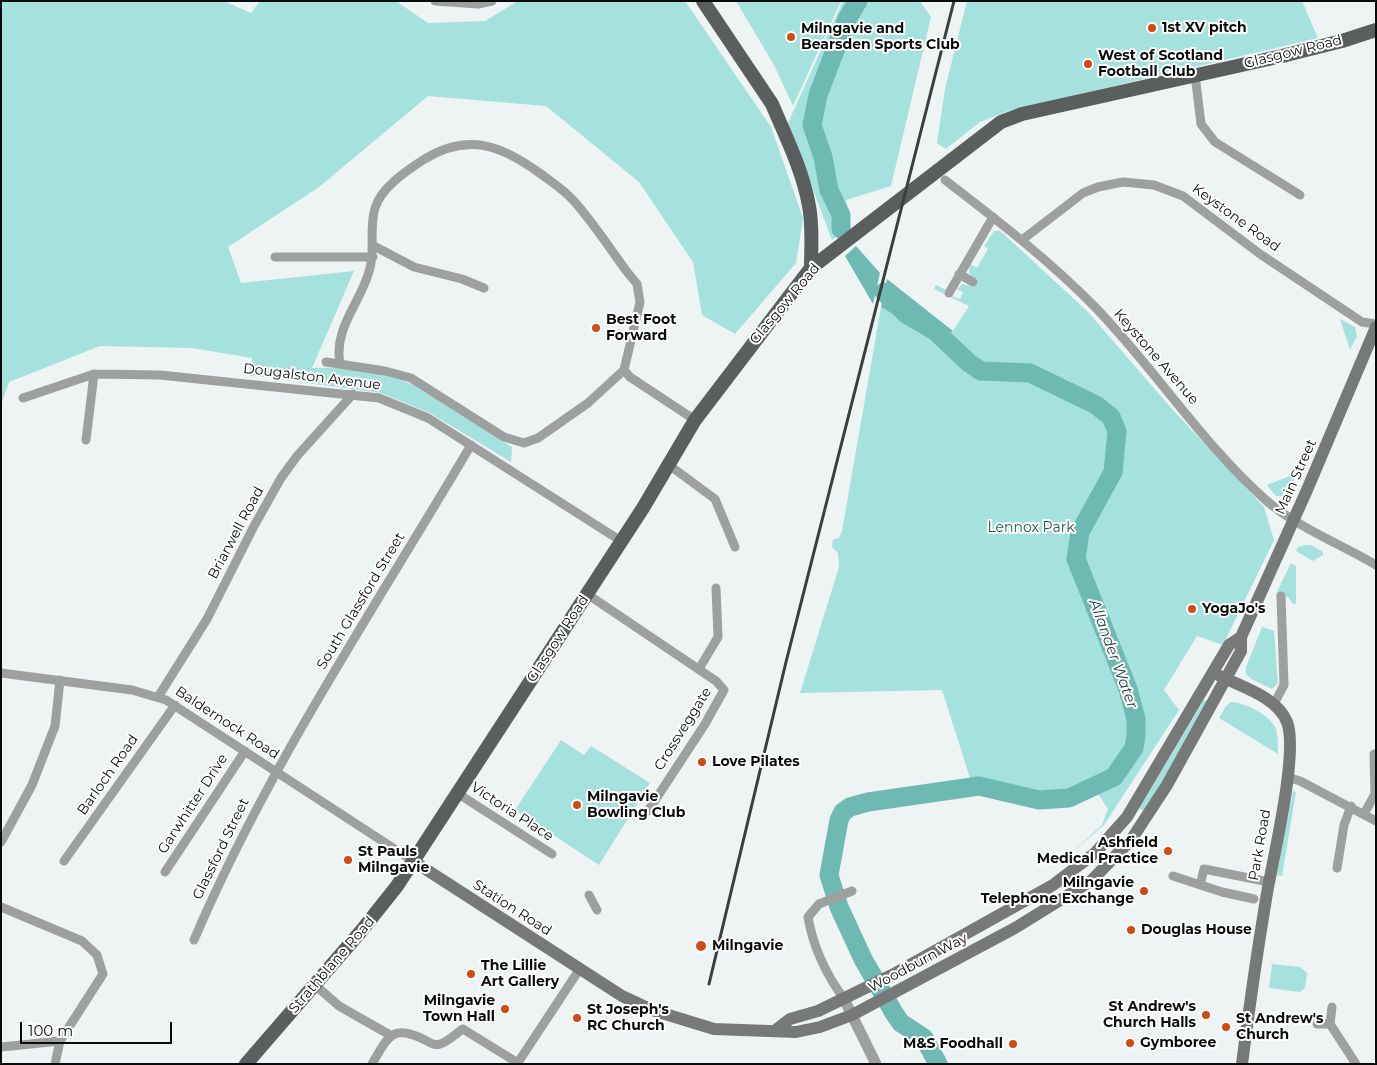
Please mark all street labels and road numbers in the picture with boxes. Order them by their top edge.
street label: Glasgow Road [1242,32,1344,72]
street label: Keystone Road [1189,180,1283,256]
street label: Glasgow Road [746,260,824,348]
street label: Keystone Avenue [1110,306,1202,408]
street label: Dougalston Avenue [242,360,382,394]
street label: Main Street [1272,437,1320,517]
street label: Briarwell Road [205,484,267,582]
street label: South Glassford Street [314,530,408,672]
street label: Glasgow Road [524,592,592,686]
street label: Baldernock Road [172,683,282,763]
street label: Crossveggate [651,684,715,774]
street label: Barloch Road [74,732,142,818]
street label: Garwhitter Drive [154,751,232,857]
street label: Victoria Place [468,779,556,845]
street label: Glassford Street [189,796,253,902]
street label: Park Road [1245,808,1275,882]
street label: Station Road [470,876,554,940]
street label: Strathblane Road [285,913,379,1017]
street label: Woodburn Way [866,930,970,996]

